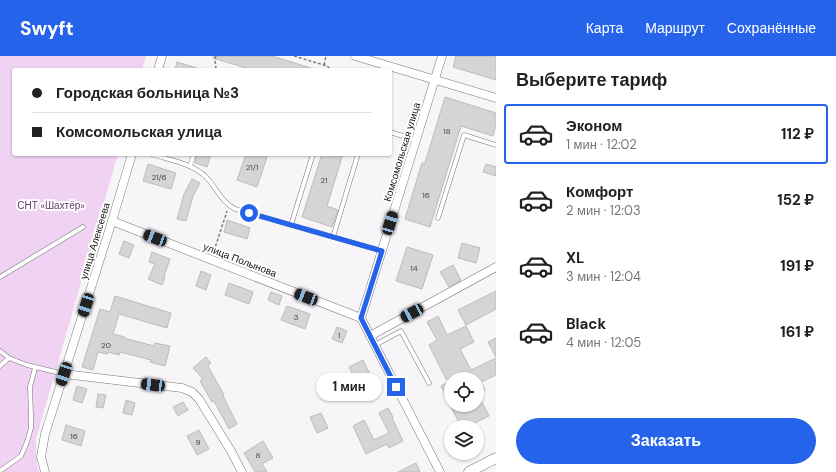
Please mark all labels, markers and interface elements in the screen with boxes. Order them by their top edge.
text: Swyft [20,16,74,41]
text: Карта [586,19,623,37]
text: Маршрут [645,19,705,37]
text: Сохранённые [727,19,816,37]
text: Выберите тариф [516,68,667,92]
text: Городская больница №3 [56,83,239,103]
street label: Комсомольская улица [381,100,423,203]
icon: car [518,116,554,152]
text: Эконом [566,116,622,136]
text: Комсомольская улица [56,122,222,142]
text: 112 ₽ [781,124,814,144]
house number: 18 [443,126,451,136]
text: 1 мин · 12:02 [566,136,637,153]
house number: 21/1 [246,162,258,172]
house number: 21/6 [151,172,167,182]
house number: 21 [320,175,328,185]
icon: car [518,182,554,218]
text: Комфорт [566,182,633,202]
house number: 16 [422,190,430,200]
text: 152 ₽ [777,190,814,210]
park label: СНТ «Шахтёр» [17,199,85,212]
street label: улица Алексеева [77,201,113,281]
text: 2 мин · 12:03 [566,202,641,219]
route start [240,204,258,222]
car [381,210,399,236]
car [142,228,168,248]
street label: улица Полынова [201,240,279,280]
icon: car [518,248,554,284]
text: XL [566,248,584,268]
text: 191 ₽ [780,256,814,276]
house number: 14 [410,263,418,273]
text: 3 мин · 12:04 [566,268,641,285]
car [293,287,319,307]
car [77,292,95,318]
car [399,302,425,324]
house number: 3 [294,312,299,322]
icon: car [518,314,554,350]
text: Black [566,314,606,334]
text: 161 ₽ [780,322,814,342]
house number: 1 [338,330,340,340]
text: 4 мин · 12:05 [566,334,641,351]
house number: 20 [101,340,112,350]
car [55,361,73,387]
map controls [444,372,484,460]
button: locate [444,372,484,412]
callout: 1 мин [316,373,382,401]
car [140,378,166,392]
text: 1 мин [332,378,366,395]
route end [387,378,405,396]
button: Заказать [516,418,816,464]
button: layers [444,420,484,460]
house number: 16 [70,431,78,441]
house number: 9 [195,437,201,447]
house number: 8 [256,450,261,460]

